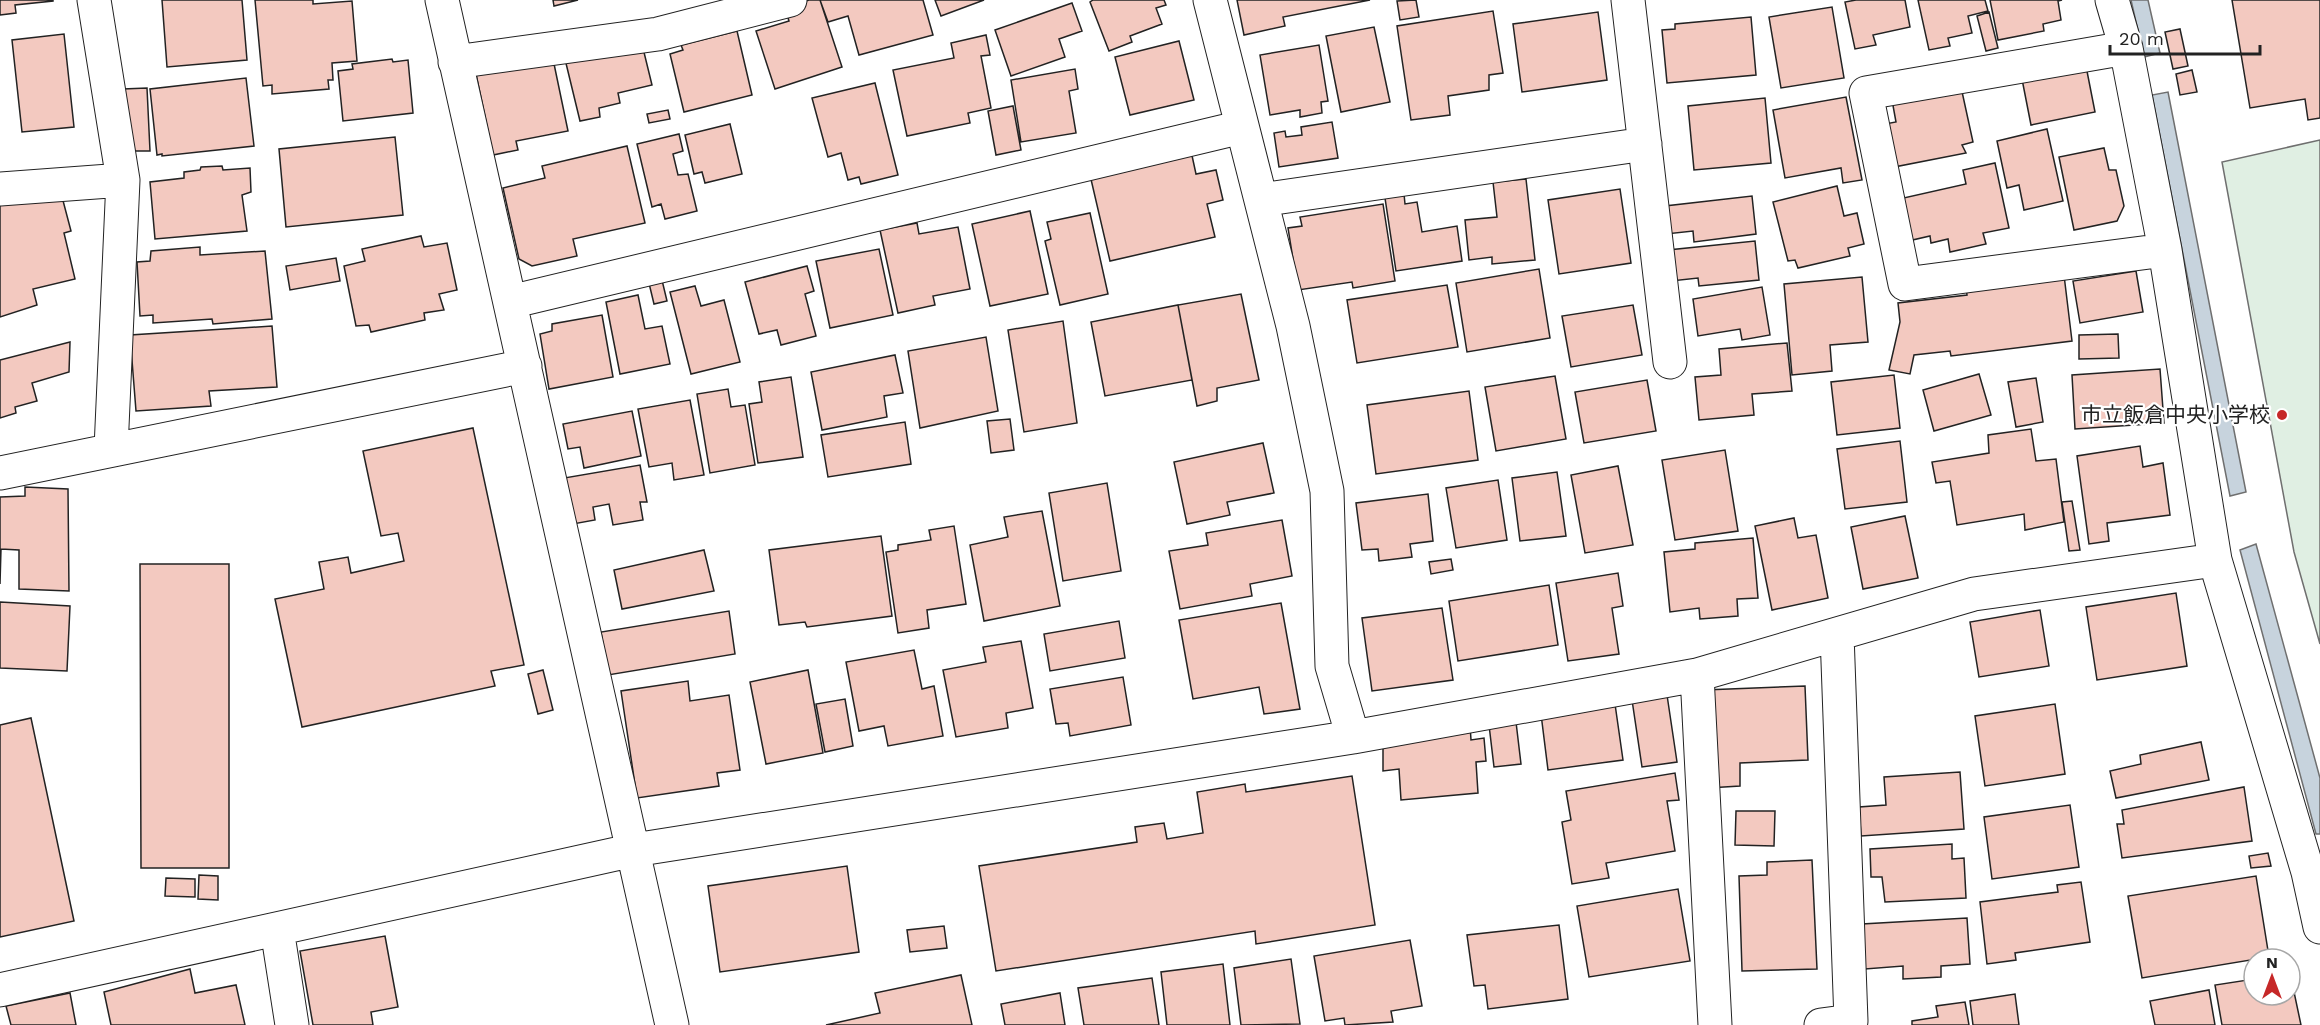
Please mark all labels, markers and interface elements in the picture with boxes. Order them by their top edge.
scale bar [2110,18,2260,56]
text: 20 m [2119,28,2164,49]
place label: 市立飯倉中央小学校 [2081,402,2270,427]
marker: 市立飯倉中央小学校 [2275,408,2289,422]
north arrow [2242,947,2302,1007]
text: N [2266,953,2278,972]

